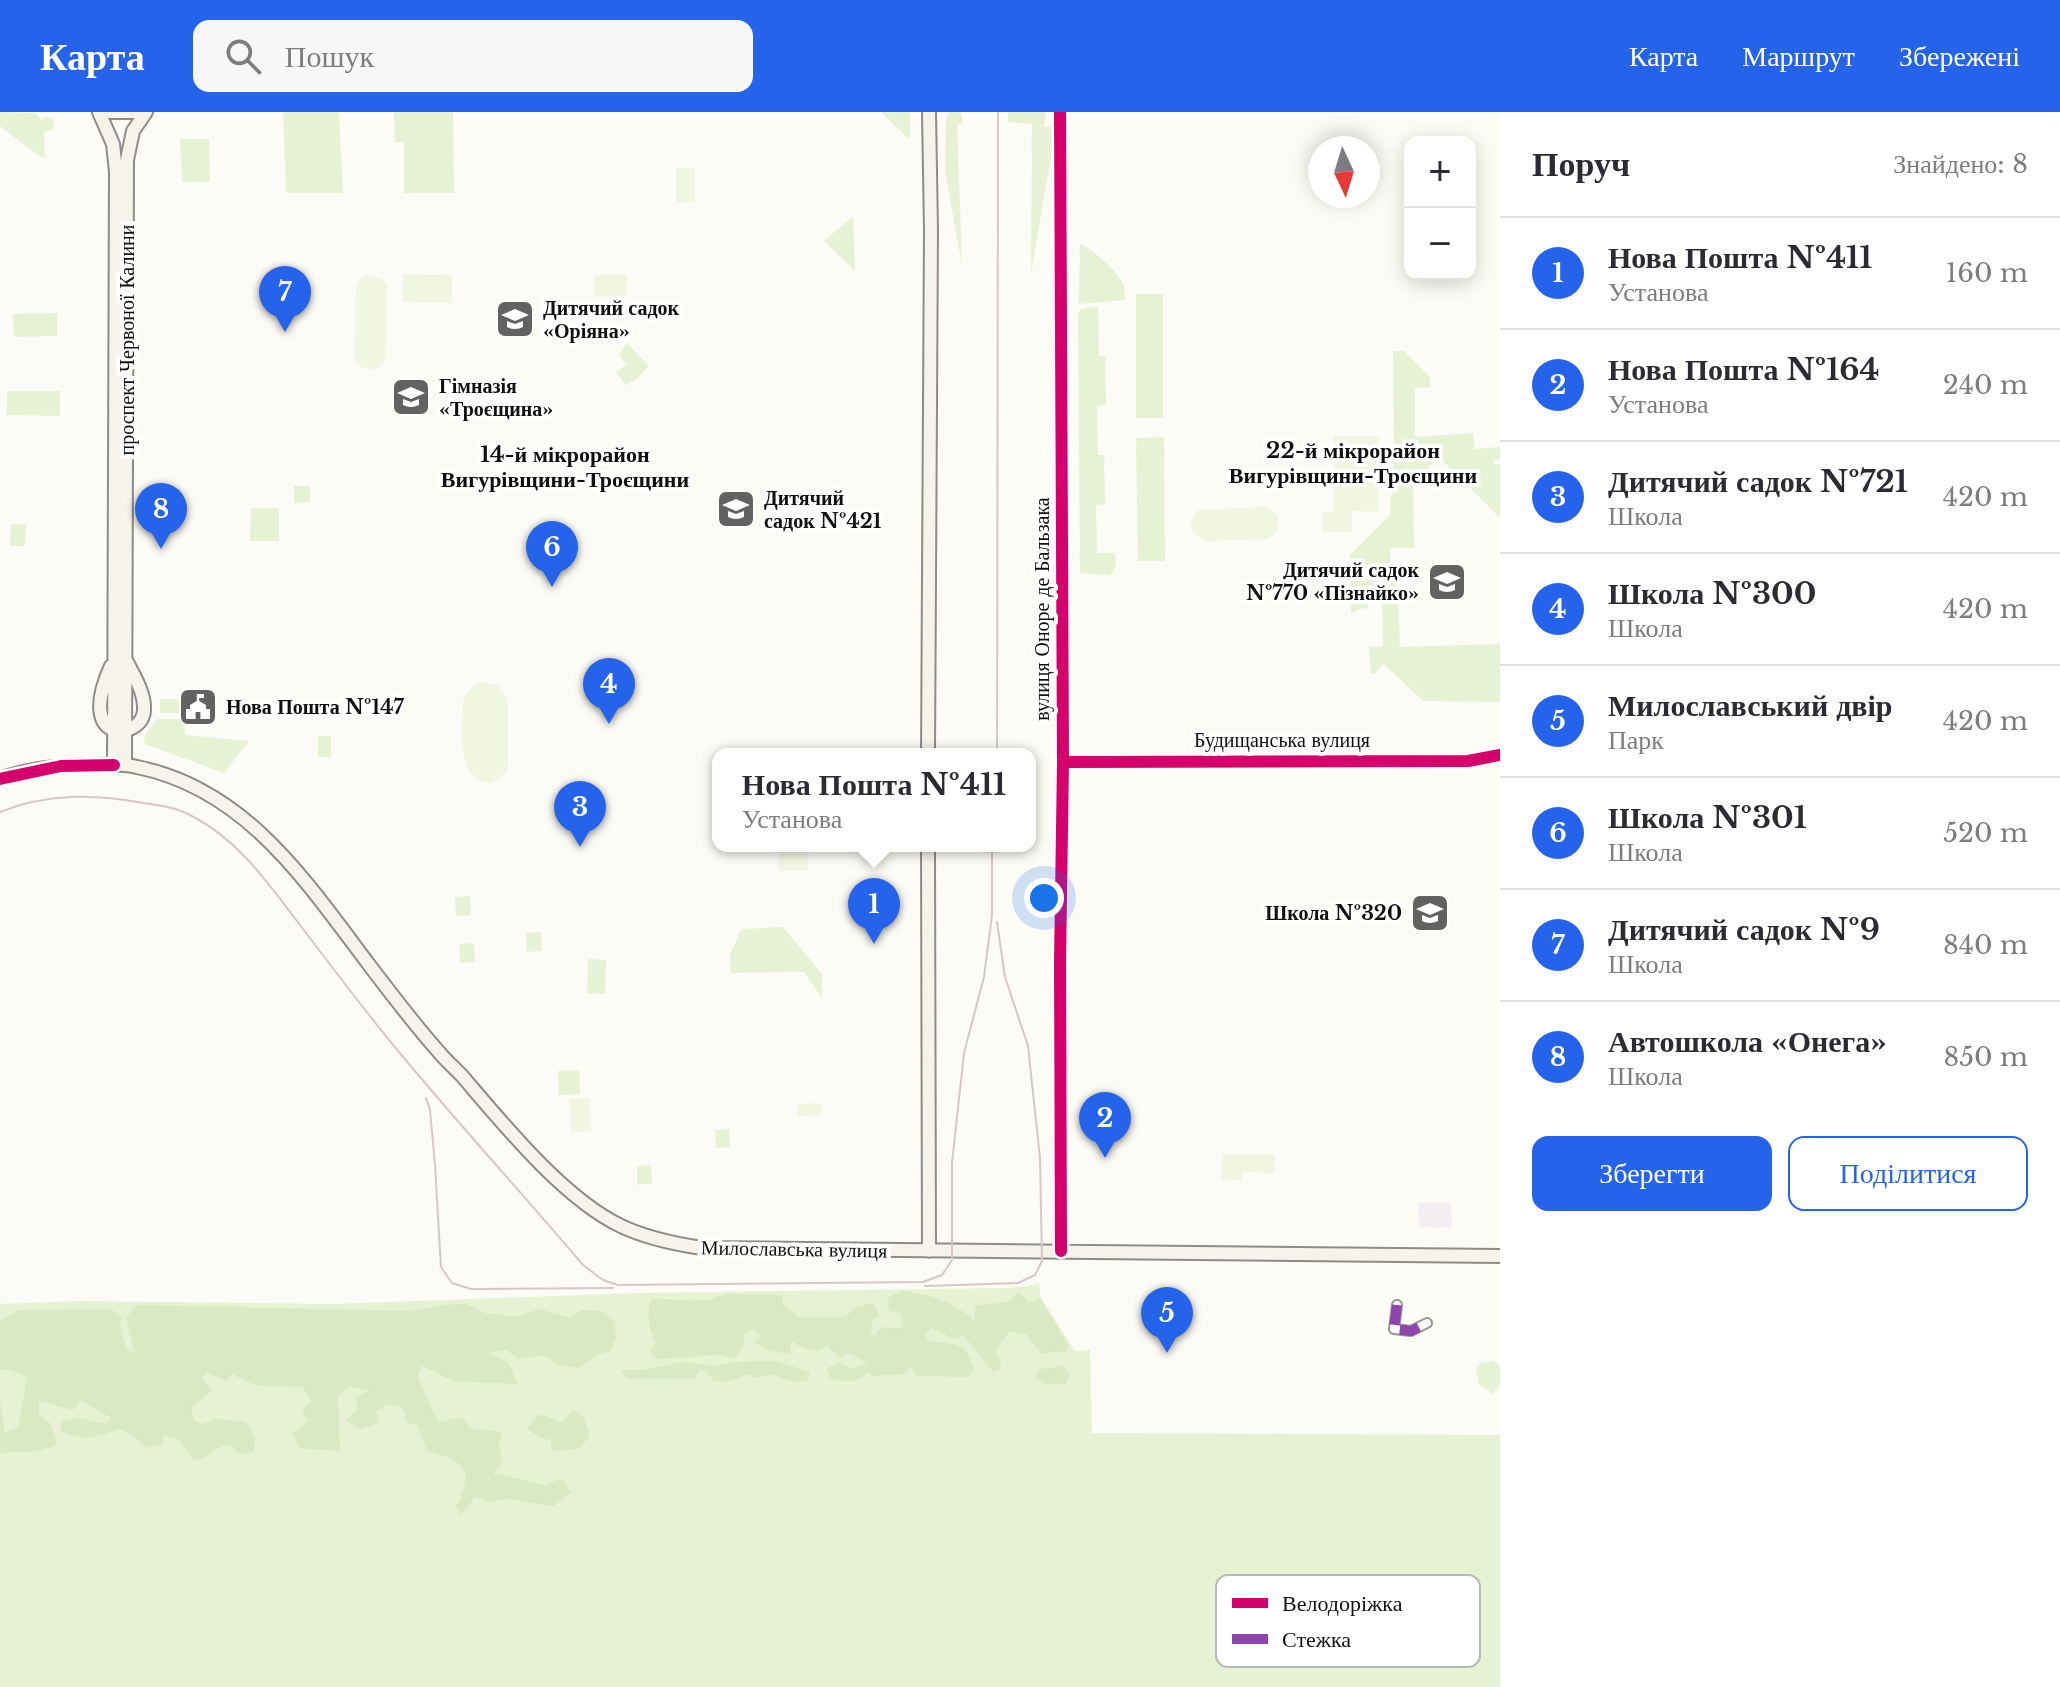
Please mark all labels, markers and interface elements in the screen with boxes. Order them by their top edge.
search box [193,20,753,92]
text: Карта [40,33,145,80]
icon: search [221,34,265,78]
text: Пошук [285,38,374,75]
text: Карта [1629,39,1698,74]
text: Маршрут [1742,39,1855,74]
text: Збережені [1899,39,2020,74]
north arrow [1308,136,1380,208]
map controls [1404,136,1476,280]
button: + [1404,136,1476,208]
text: Поруч [1532,143,1630,185]
text: Знайдено: 8 [1893,148,2028,180]
button: − [1404,208,1476,280]
street label: проспект Червоної Калини [115,224,139,456]
text: Нова Пошта №411 [1608,239,1872,276]
text: 1 [1552,257,1564,289]
text: 160 m [1946,257,2028,289]
pin: 7 [259,266,311,332]
text: Установа [1608,276,1708,308]
place label: Дитячий садок «Оріяна» [543,296,680,343]
school or university icon: Дитячий садок «Оріяна» [494,298,536,340]
text: Нова Пошта №164 [1608,351,1879,388]
text: 2 [1550,369,1566,401]
text: 240 m [1943,369,2028,401]
place label: Гімназія «Троєщина» [439,374,553,421]
school or university icon: Гімназія «Троєщина» [390,376,432,418]
text: Установа [1608,388,1708,420]
district label: 22-й мікрорайон Вигурівщини-Троєщини [1229,437,1478,489]
district label: 14-й мікрорайон Вигурівщини-Троєщини [441,441,690,493]
text: Дитячий садок №721 [1608,463,1908,500]
text: 3 [1550,481,1566,513]
text: 420 m [1943,481,2028,513]
pin: 8 [135,483,187,549]
place label: Дитячий садок №421 [764,486,882,533]
school or university icon: Дитячий садок №421 [715,488,757,530]
street label: вулиця Оноре де Бальзака [1030,497,1054,721]
text: Школа [1608,500,1683,532]
pin: 6 [526,521,578,587]
place label: Дитячий садок №770 «Пізнайко» [1246,558,1419,605]
school or university icon: Дитячий садок №770 «Пізнайко» [1426,561,1468,603]
text: Школа №300 [1608,575,1816,612]
text: 4 [1549,593,1567,625]
text: 420 m [1943,593,2028,625]
text: Школа [1608,612,1683,644]
pin: 4 [583,658,635,724]
public building icon: Нова Пошта №147 [177,686,219,728]
text: Милославський двір [1608,687,1893,724]
place label: Нова Пошта №147 [226,695,404,719]
text: 5 [1550,705,1566,737]
text: 420 m [1943,705,2028,737]
text: Парк [1608,724,1664,756]
street label: Будищанська вулиця [1194,728,1370,752]
popup [712,748,1036,852]
text: Нова Пошта №411 [742,766,1006,803]
pin: 3 [554,781,606,847]
text: Школа №301 [1608,799,1807,836]
text: Установа [742,803,842,835]
text: 6 [1549,817,1567,849]
text: 520 m [1943,817,2028,849]
text: Школа [1608,836,1683,868]
pin: 1 [848,878,900,944]
your location [1024,878,1064,918]
school or university icon: Школа №320 [1409,892,1451,934]
place label: Школа №320 [1265,901,1402,925]
text: Дитячий садок №9 [1608,911,1880,948]
text: 7 [1551,929,1565,961]
text: 840 m [1943,929,2028,961]
text: Школа [1608,948,1683,980]
text: Автошкола «Онега» [1608,1023,1887,1060]
text: 8 [1550,1041,1566,1073]
text: 850 m [1944,1041,2028,1073]
text: Школа [1608,1060,1683,1092]
pin: 2 [1079,1092,1131,1158]
button: Зберегти [1532,1136,1772,1211]
button: Поділитися [1788,1136,2028,1211]
street label: Милославська вулиця [701,1235,887,1263]
pin: 5 [1141,1287,1193,1353]
legend [1216,1575,1480,1667]
text: Велодоріжка [1282,1590,1403,1617]
text: Стежка [1282,1626,1351,1653]

